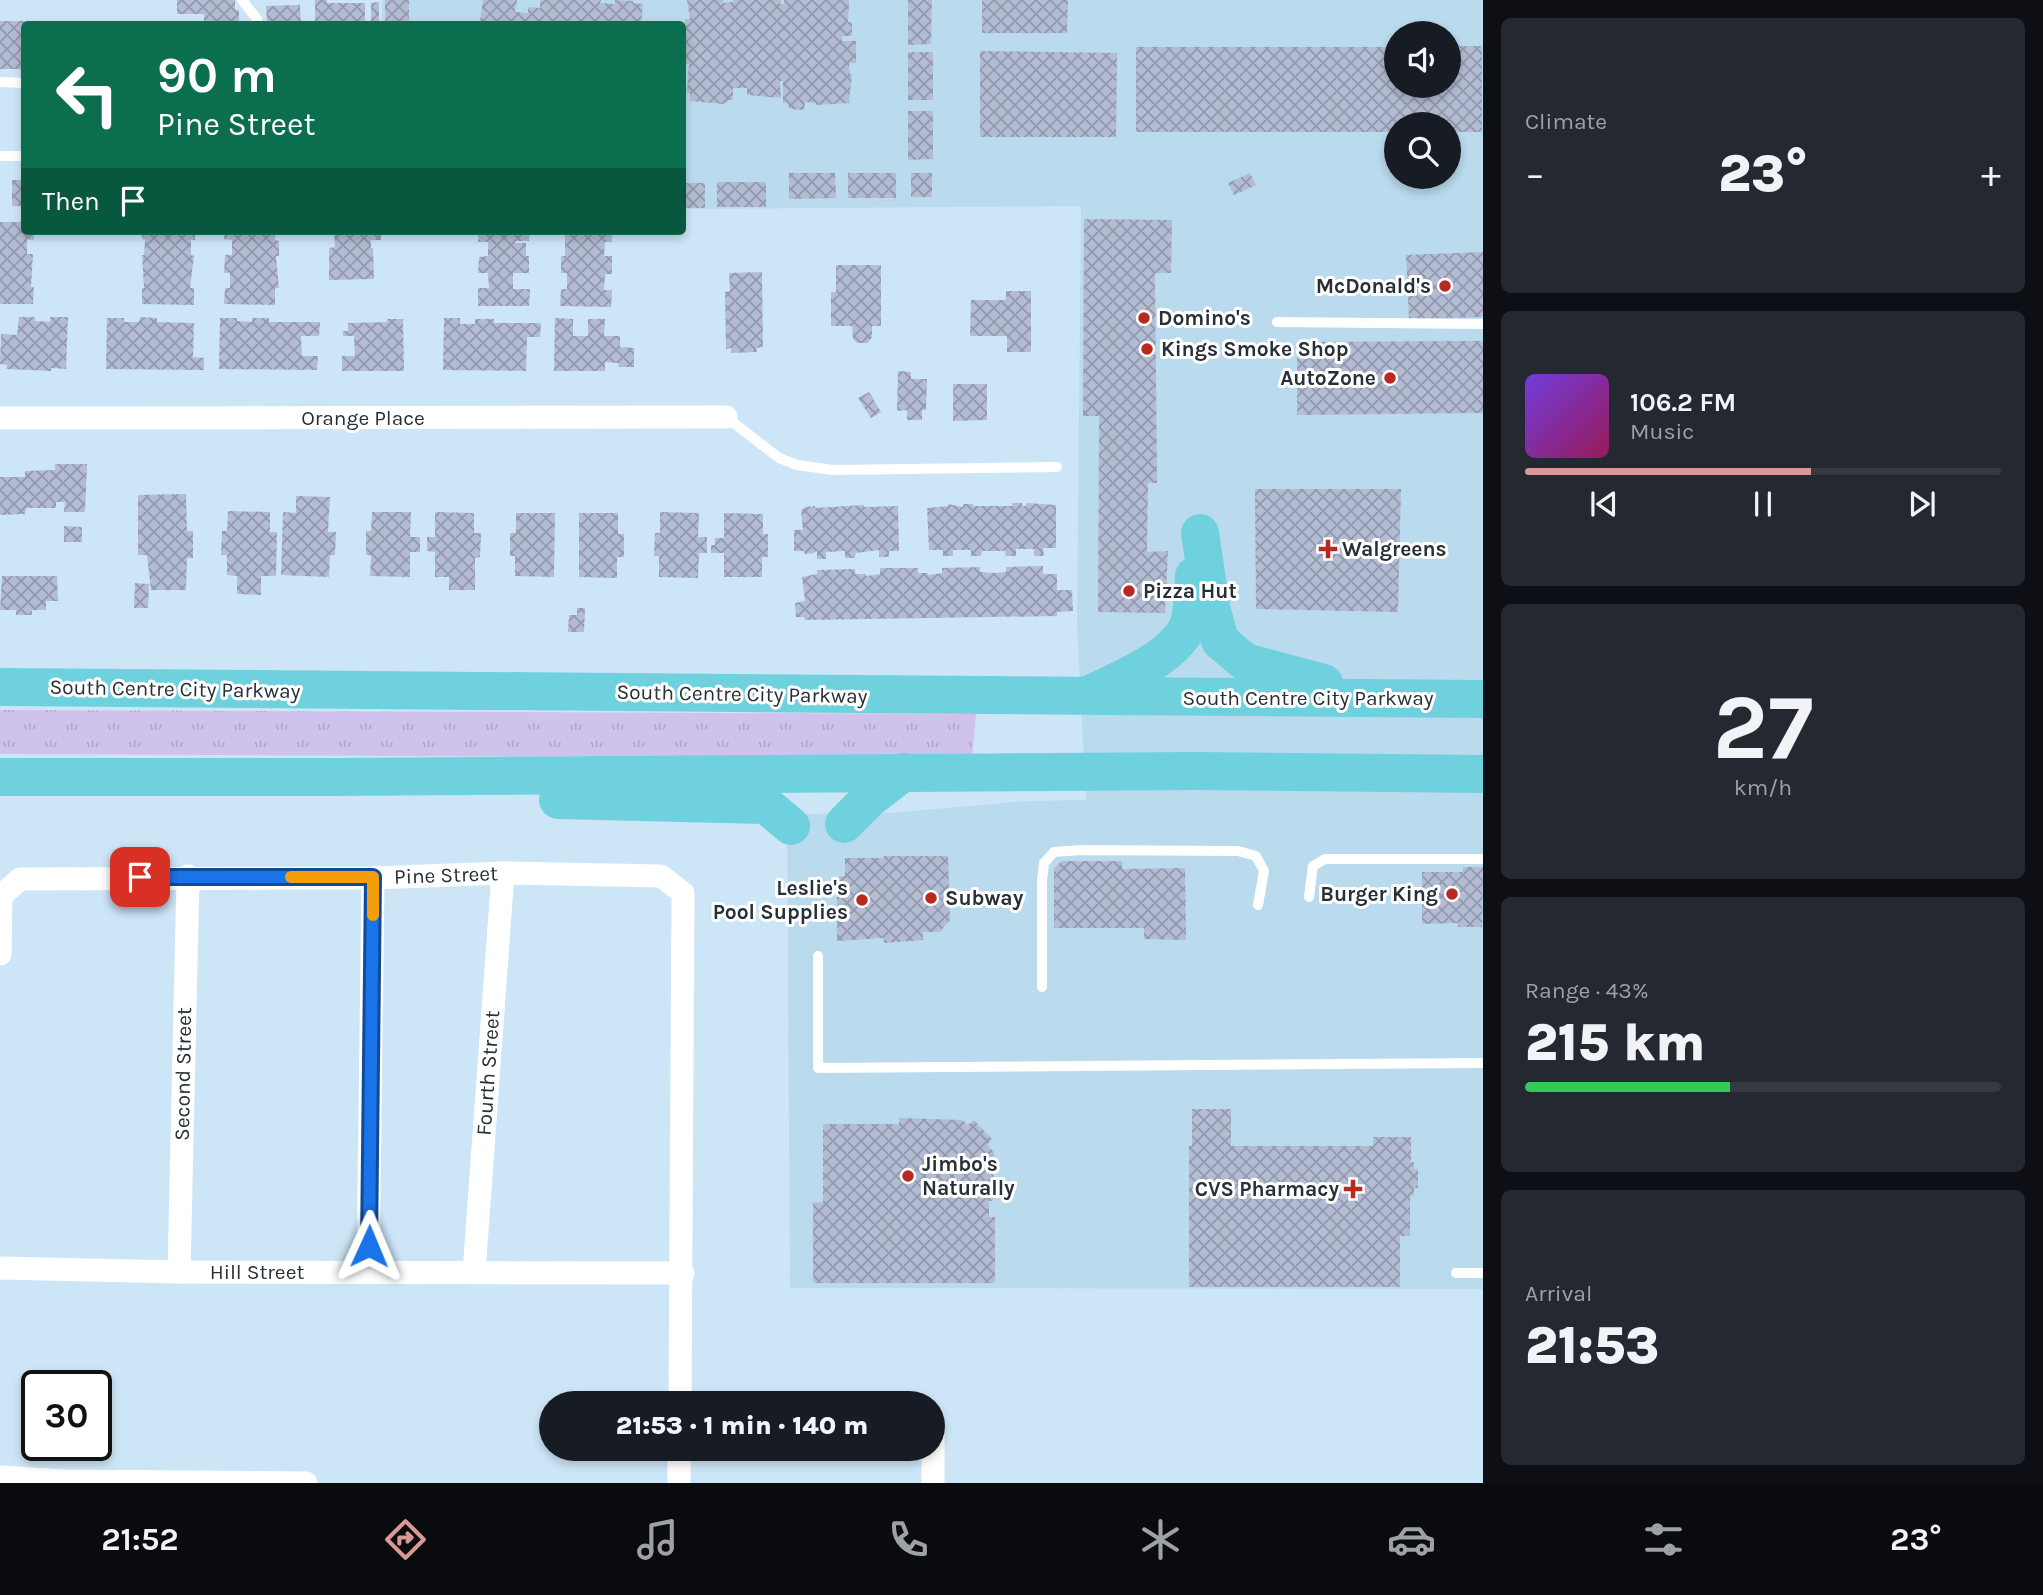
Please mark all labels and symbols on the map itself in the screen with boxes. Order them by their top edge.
place label: McDonald's [1316,274,1431,298]
marker: McDonald's [1437,278,1453,294]
place label: Domino's [1158,306,1251,330]
marker: Domino's [1136,310,1152,326]
place label: Kings Smoke Shop [1161,337,1349,361]
marker: Kings Smoke Shop [1139,341,1155,357]
place label: AutoZone [1280,366,1376,390]
marker: AutoZone [1382,370,1398,386]
street label: Orange Place [301,406,425,430]
place label: Walgreens [1342,537,1447,561]
marker: Walgreens [1320,541,1336,557]
place label: Pizza Hut [1143,579,1237,603]
marker: Pizza Hut [1121,583,1137,599]
street label: South Centre City Parkway [49,675,301,703]
street label: South Centre City Parkway [616,680,868,708]
street label: South Centre City Parkway [1183,686,1434,710]
pin [110,847,170,907]
street label: Pine Street [394,861,498,889]
place label: Leslie's Pool Supplies [713,876,848,924]
place label: Burger King [1320,882,1438,906]
place label: Subway [945,886,1024,910]
marker: Burger King [1444,886,1460,902]
marker: Subway [923,890,939,906]
marker: Leslie's Pool Supplies [854,892,870,908]
street label: Second Street [170,1007,196,1141]
street label: Fourth Street [472,1010,504,1136]
place label: Jimbo's Naturally [922,1152,1015,1200]
marker: Jimbo's Naturally [900,1168,916,1184]
place label: CVS Pharmacy [1195,1177,1339,1201]
marker: CVS Pharmacy [1345,1181,1361,1197]
position arrow [332,1209,406,1283]
street label: Hill Street [210,1260,304,1284]
speed limit sign: 30 [21,1370,112,1461]

